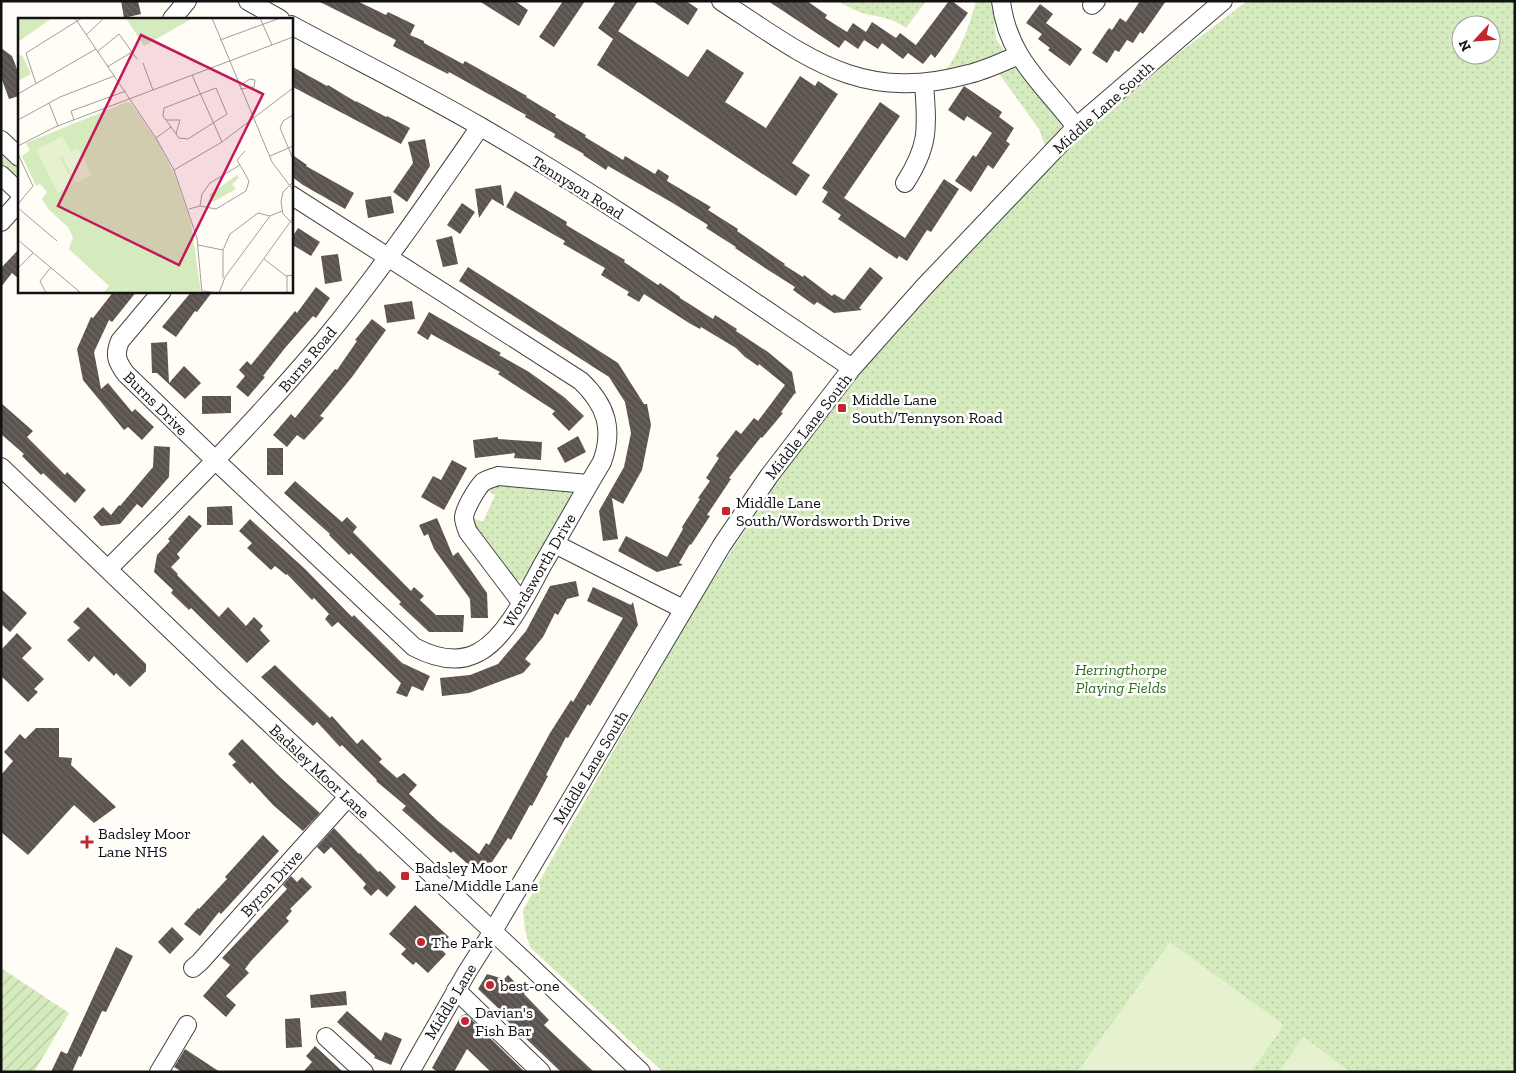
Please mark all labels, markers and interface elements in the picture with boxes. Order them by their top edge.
north arrow [1451,15,1501,65]
inset map [18,18,292,292]
text: N [1455,37,1475,54]
street label: Middle Lane South [1049,57,1158,158]
street label: Tennyson Road [528,152,627,223]
street label: Burns Road [275,323,340,396]
street label: Burns Drive [120,367,192,439]
street label: Middle Lane South [761,370,856,483]
place label: Middle Lane South/Tennyson Road [852,390,1003,427]
marker: Middle Lane South/Tennyson Road [836,402,848,414]
place label: Middle Lane South/Wordsworth Drive [736,493,910,530]
marker: Middle Lane South/Wordsworth Drive [720,505,732,517]
street label: Wordsworth Drive [499,510,580,630]
park label: Herringthorpe Playing Fields [1075,660,1167,697]
street label: Middle Lane South [549,707,632,827]
street label: Badsley Moor Lane [266,720,373,822]
place label: Badsley Moor Lane NHS [98,824,191,861]
marker: Badsley Moor Lane NHS [80,835,94,849]
street label: Byron Drive [237,846,306,921]
place label: Badsley Moor Lane/Middle Lane [415,858,538,895]
marker: Badsley Moor Lane/Middle Lane [399,870,411,882]
place label: The Park [431,933,493,952]
marker: The Park [415,936,427,948]
street label: Middle Lane [420,960,480,1042]
place label: best-one [499,976,559,995]
marker: best-one [484,979,496,991]
place label: Davian's Fish Bar [475,1003,533,1040]
marker: Davian's Fish Bar [459,1015,471,1027]

